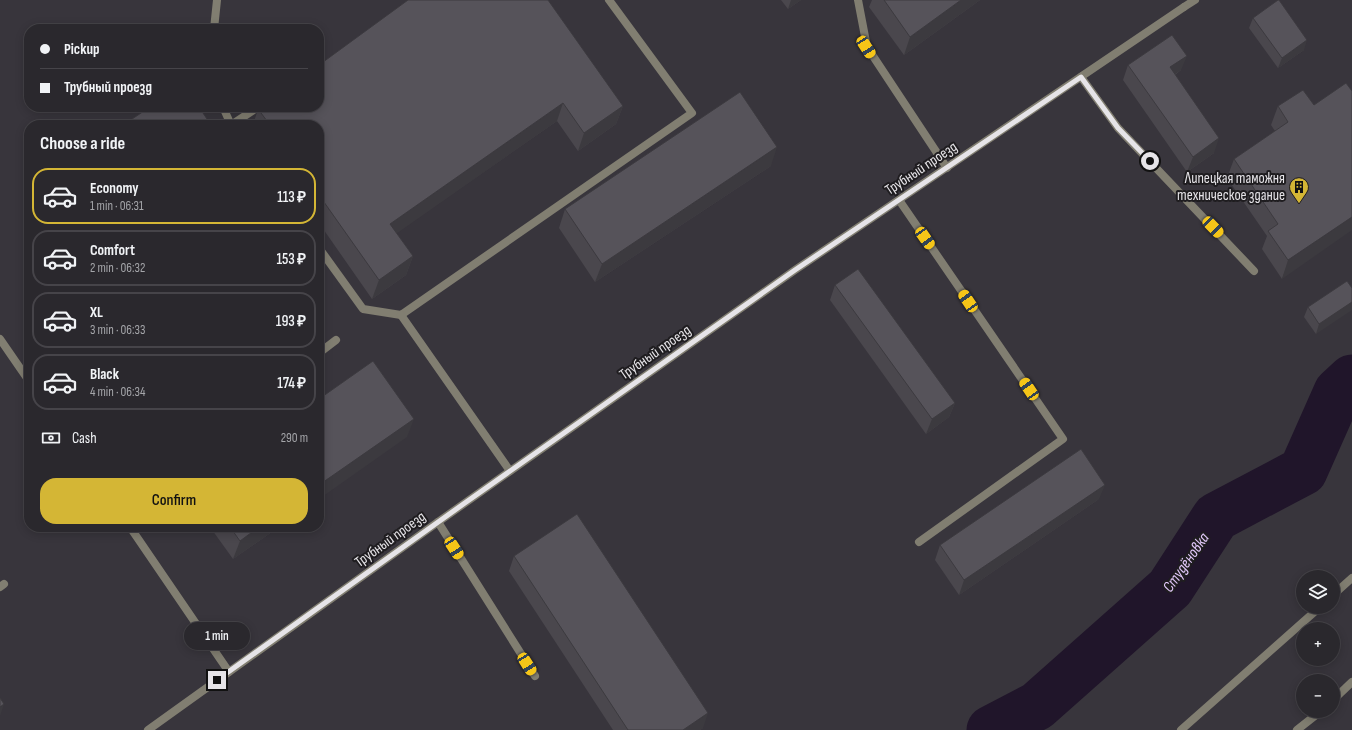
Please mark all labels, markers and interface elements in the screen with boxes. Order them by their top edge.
car [854,34,878,60]
text: Pickup [64,40,100,59]
text: Трубный проезд [64,78,152,97]
text: Choose a ride [40,133,125,154]
street label: Трубный проезд [882,137,961,200]
route start [1141,152,1159,170]
place label: Липецкая таможня техническое здание [1177,169,1285,205]
building icon: Липецкая таможня техническое здание [1288,176,1310,204]
icon: car [42,178,78,214]
text: Economy [90,179,139,198]
text: 113 ₽ [277,188,306,207]
text: 1 min · 06:31 [90,198,144,214]
car [1200,214,1226,240]
car [913,225,937,251]
icon: car [42,240,78,276]
text: Comfort [90,241,135,260]
text: 153 ₽ [276,250,306,269]
text: 2 min · 06:32 [90,260,145,276]
car [956,288,980,314]
icon: car [42,302,78,338]
text: XL [90,303,103,322]
text: 193 ₽ [276,312,306,331]
street label: Трубный проезд [616,321,695,384]
text: 3 min · 06:33 [90,322,145,338]
icon: car [42,364,78,400]
text: Black [90,365,119,384]
text: 174 ₽ [277,374,306,393]
car [1017,376,1041,402]
text: 4 min · 06:34 [90,384,145,400]
icon: cash [40,427,62,449]
text: Cash [72,429,97,448]
text: 290 m [281,430,308,446]
button: Confirm [40,478,308,524]
street label: Трубный проезд [351,507,429,572]
water label: Студёновка [1159,529,1214,596]
car [442,535,466,561]
map controls [1296,570,1340,718]
button: layers [1296,570,1340,614]
callout: 1 min [184,622,250,650]
button: + [1296,622,1340,666]
text: 1 min [205,628,229,644]
car [516,651,538,677]
route end [208,671,226,689]
button: − [1296,674,1340,718]

